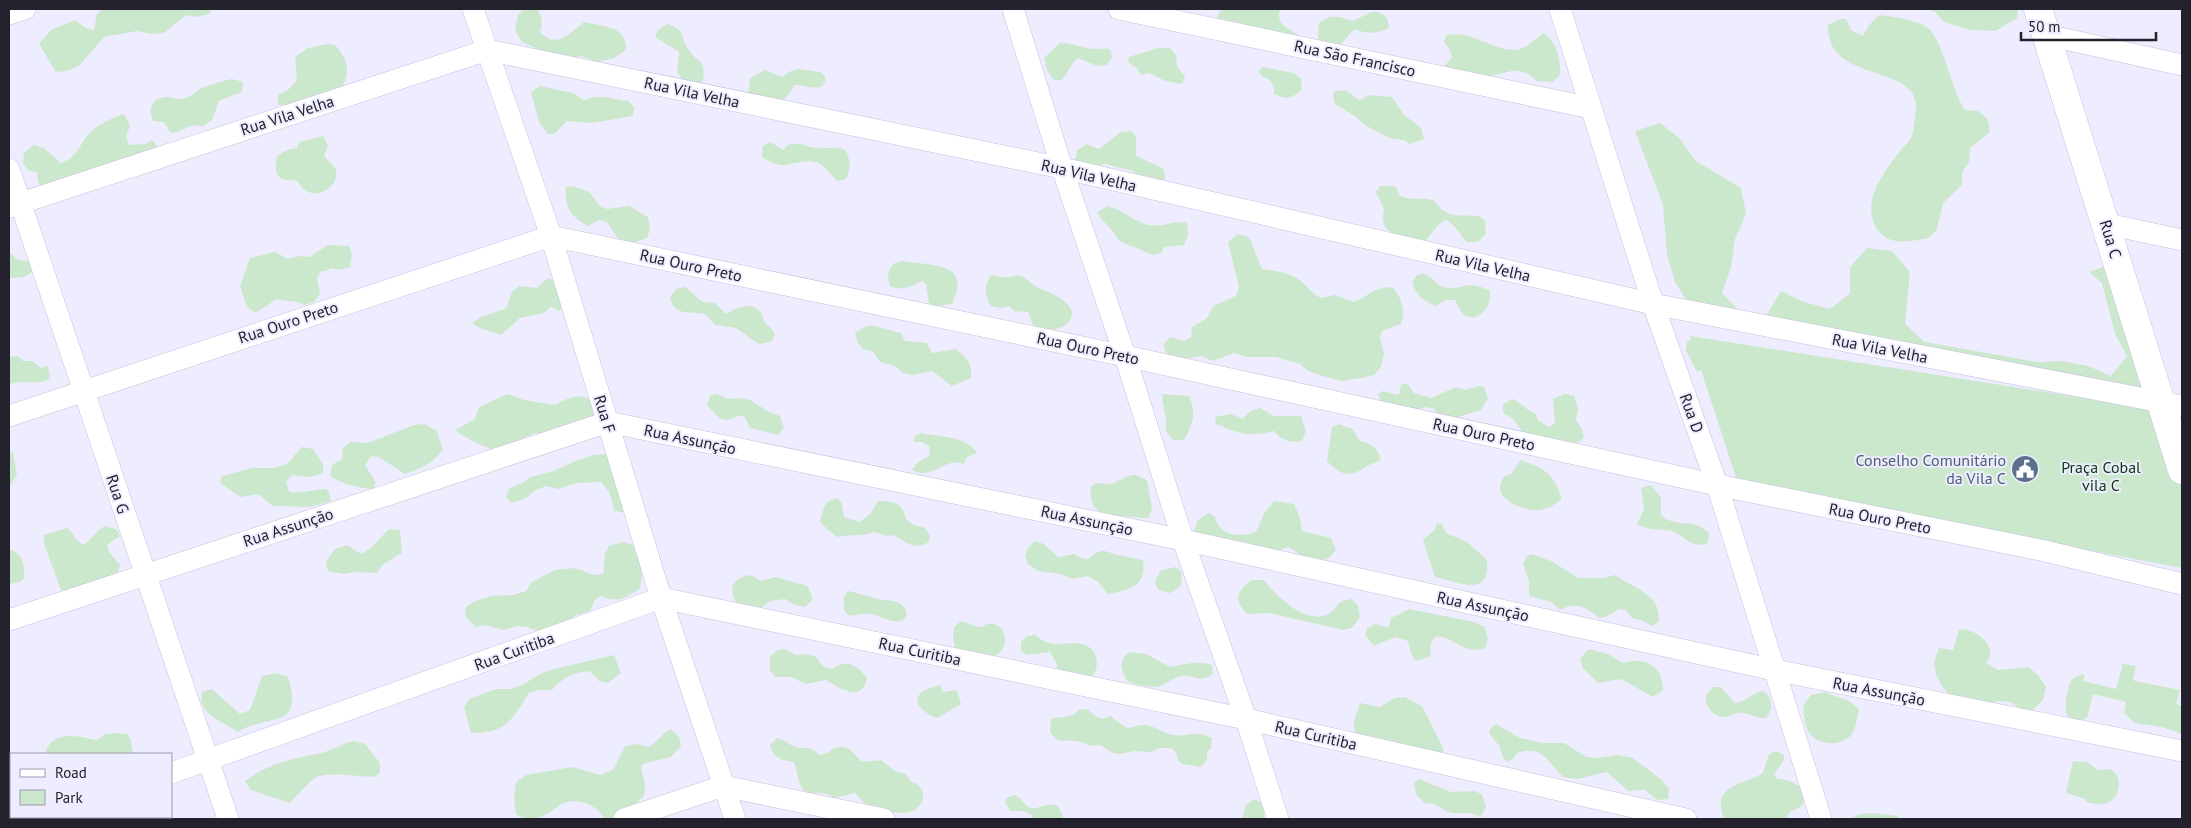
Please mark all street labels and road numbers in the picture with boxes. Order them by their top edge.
street label: Rua São Francisco [1292,35,1418,81]
street label: Rua Vila Velha [642,72,742,112]
street label: Rua Vila Velha [238,90,336,140]
street label: Rua Vila Velha [1039,154,1139,196]
street label: Rua C [2096,217,2126,261]
street label: Rua Ouro Preto [638,244,744,286]
street label: Rua Vila Velha [1433,244,1533,286]
street label: Rua Ouro Preto [236,296,340,348]
street label: Rua Ouro Preto [1035,327,1141,369]
street label: Rua Vila Velha [1830,329,1930,367]
street label: Rua D [1676,390,1708,436]
street label: Rua F [590,393,620,435]
street label: Rua Ouro Preto [1431,413,1537,455]
street label: Rua Assunção [642,419,738,459]
street label: Rua G [102,472,134,516]
street label: Rua Ouro Preto [1827,498,1933,538]
street label: Rua Assunção [1039,500,1135,540]
street label: Rua Assunção [240,503,336,551]
street label: Rua Assunção [1435,586,1531,626]
street label: Rua Curitiba [471,627,557,675]
street label: Rua Curitiba [877,633,963,669]
street label: Rua Assunção [1831,672,1927,710]
street label: Rua Curitiba [1273,716,1359,754]

